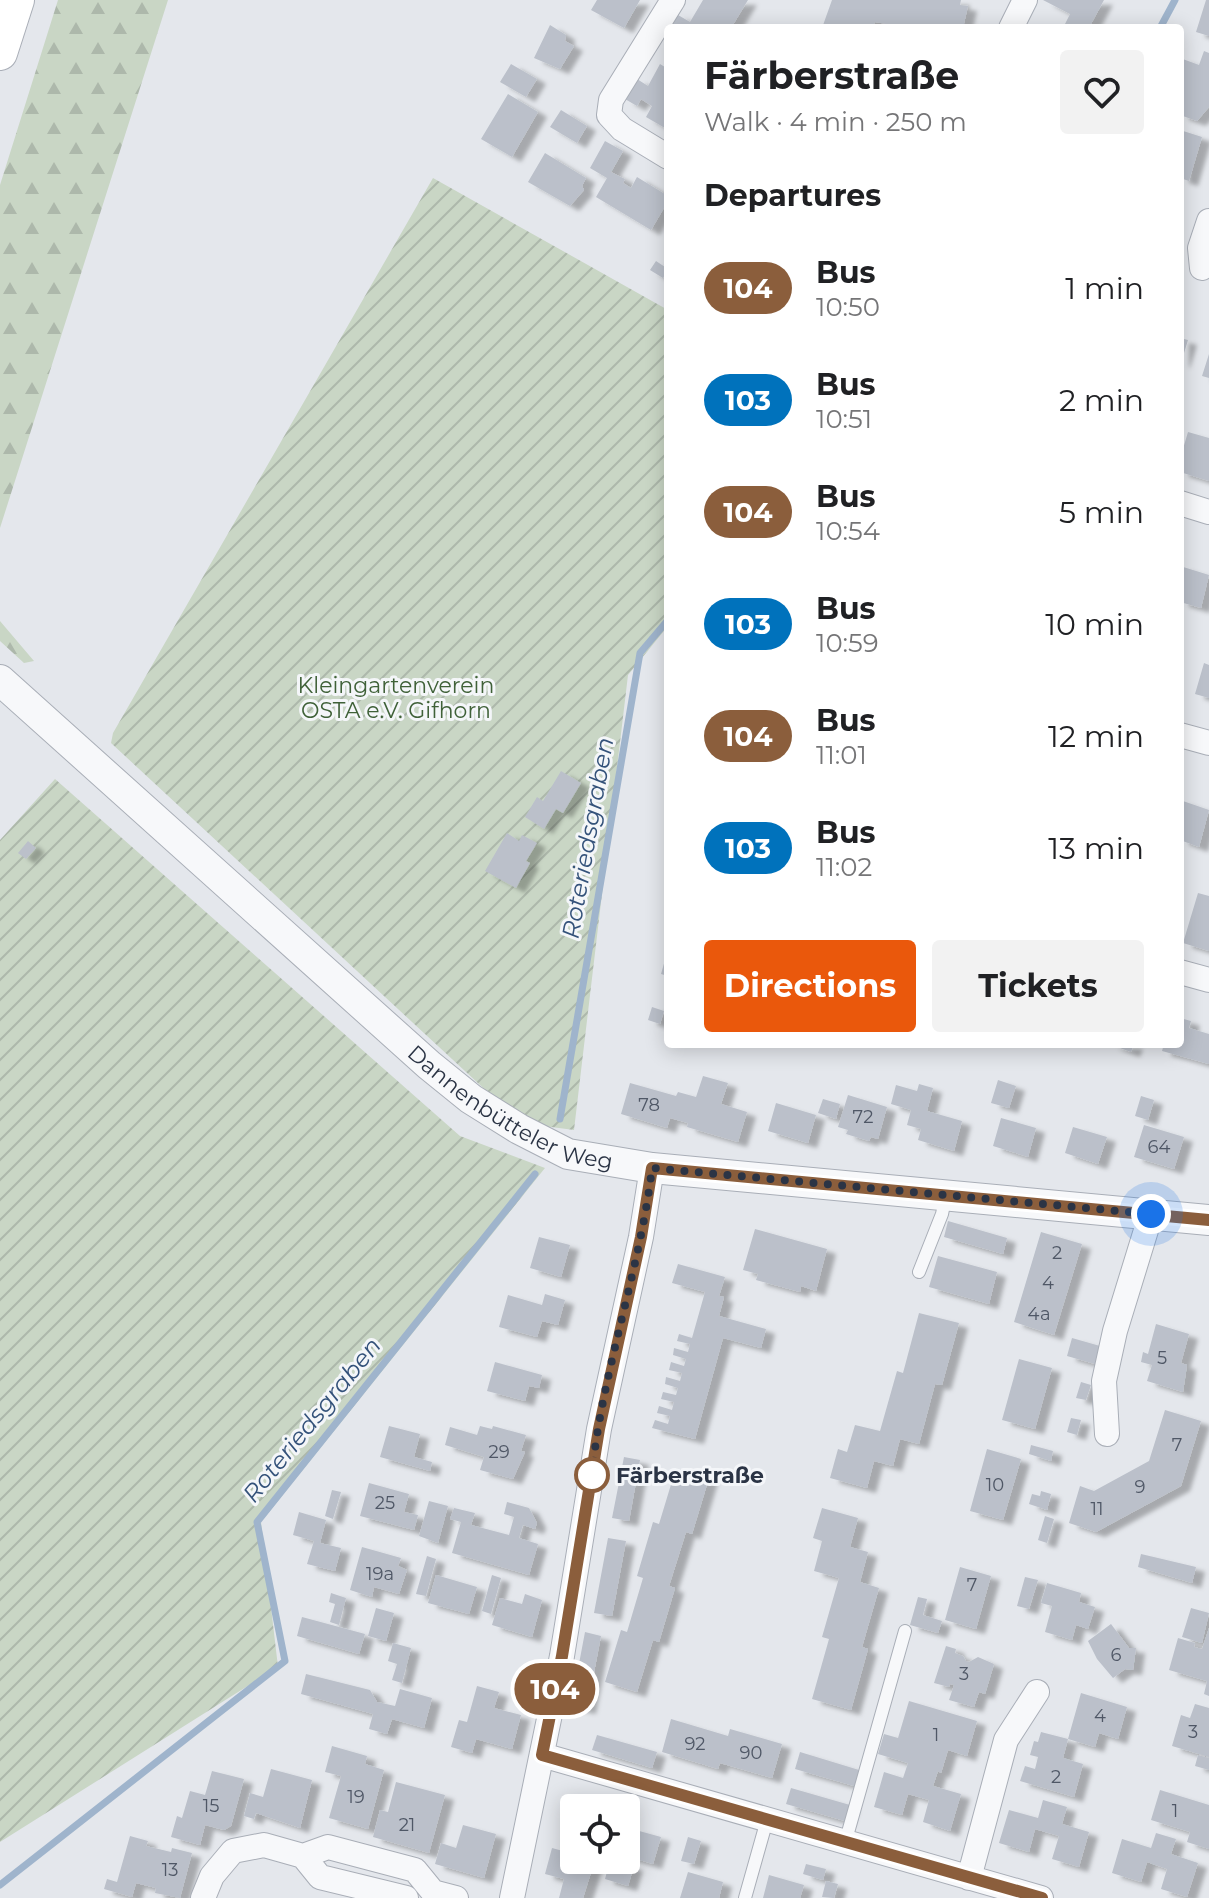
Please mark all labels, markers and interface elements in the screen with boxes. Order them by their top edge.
button: heart [1060,50,1144,134]
text: Färberstraße [704,52,959,99]
text: Walk · 4 min · 250 m [704,106,967,138]
text: Departures [704,177,881,214]
text: Bus [816,254,876,291]
text: 1 min [1065,270,1144,307]
text: 104 [723,271,773,305]
text: 10:50 [816,291,880,323]
text: Bus [816,366,876,403]
text: 2 min [1059,382,1144,419]
text: 103 [725,383,771,417]
text: 10:51 [816,403,872,435]
text: Bus [816,478,876,515]
text: 5 min [1059,494,1144,531]
text: 104 [723,495,773,529]
text: 10:54 [816,515,880,547]
text: Bus [816,590,876,627]
text: 10 min [1045,606,1144,643]
text: 103 [725,607,771,641]
text: 10:59 [816,627,879,659]
park label: Kleingartenverein OSTA e.V. Gifhorn [298,672,494,724]
text: Bus [816,702,876,739]
text: 12 min [1048,718,1144,755]
text: 104 [723,719,773,753]
water label: Roteriedsgraben [556,735,619,941]
text: 11:01 [816,739,867,771]
text: Bus [816,814,876,851]
text: 13 min [1048,830,1144,867]
text: 103 [725,831,771,865]
text: 11:02 [816,851,872,883]
button: Directions [704,940,916,1032]
button: Tickets [932,940,1144,1032]
street label: Dannenbütteler Weg [402,1039,615,1175]
house number: 78 [638,1094,660,1116]
house number: 72 [853,1106,873,1128]
house number: 64 [1148,1136,1171,1158]
your location [1131,1194,1171,1234]
house number: 2 [1052,1242,1062,1264]
house number: 4 [1042,1272,1054,1294]
house number: 4a [1027,1303,1051,1325]
water label: Roteriedsgraben [236,1331,387,1508]
house number: 5 [1157,1347,1167,1369]
house number: 7 [1172,1434,1182,1456]
house number: 29 [488,1441,510,1463]
marker: Färberstraße [575,1458,609,1492]
place label: Färberstraße [616,1462,764,1489]
house number: 10 [986,1474,1004,1496]
house number: 9 [1135,1476,1146,1498]
house number: 25 [375,1492,395,1514]
house number: 11 [1091,1498,1104,1520]
house number: 19a [366,1563,394,1585]
house number: 7 [967,1574,977,1596]
house number: 6 [1111,1644,1122,1666]
line badge: 104 [509,1663,601,1715]
house number: 3 [959,1663,969,1685]
text: 104 [530,1672,580,1706]
house number: 4 [1094,1705,1106,1727]
house number: 3 [1188,1721,1198,1743]
house number: 1 [933,1724,939,1746]
house number: 92 [684,1733,706,1755]
house number: 90 [740,1742,762,1764]
house number: 2 [1051,1766,1061,1788]
house number: 19 [347,1786,365,1808]
map controls [560,1794,640,1874]
button: locate [560,1794,640,1874]
house number: 15 [203,1795,219,1817]
house number: 1 [1172,1800,1178,1822]
house number: 21 [399,1814,415,1836]
house number: 13 [162,1859,178,1881]

